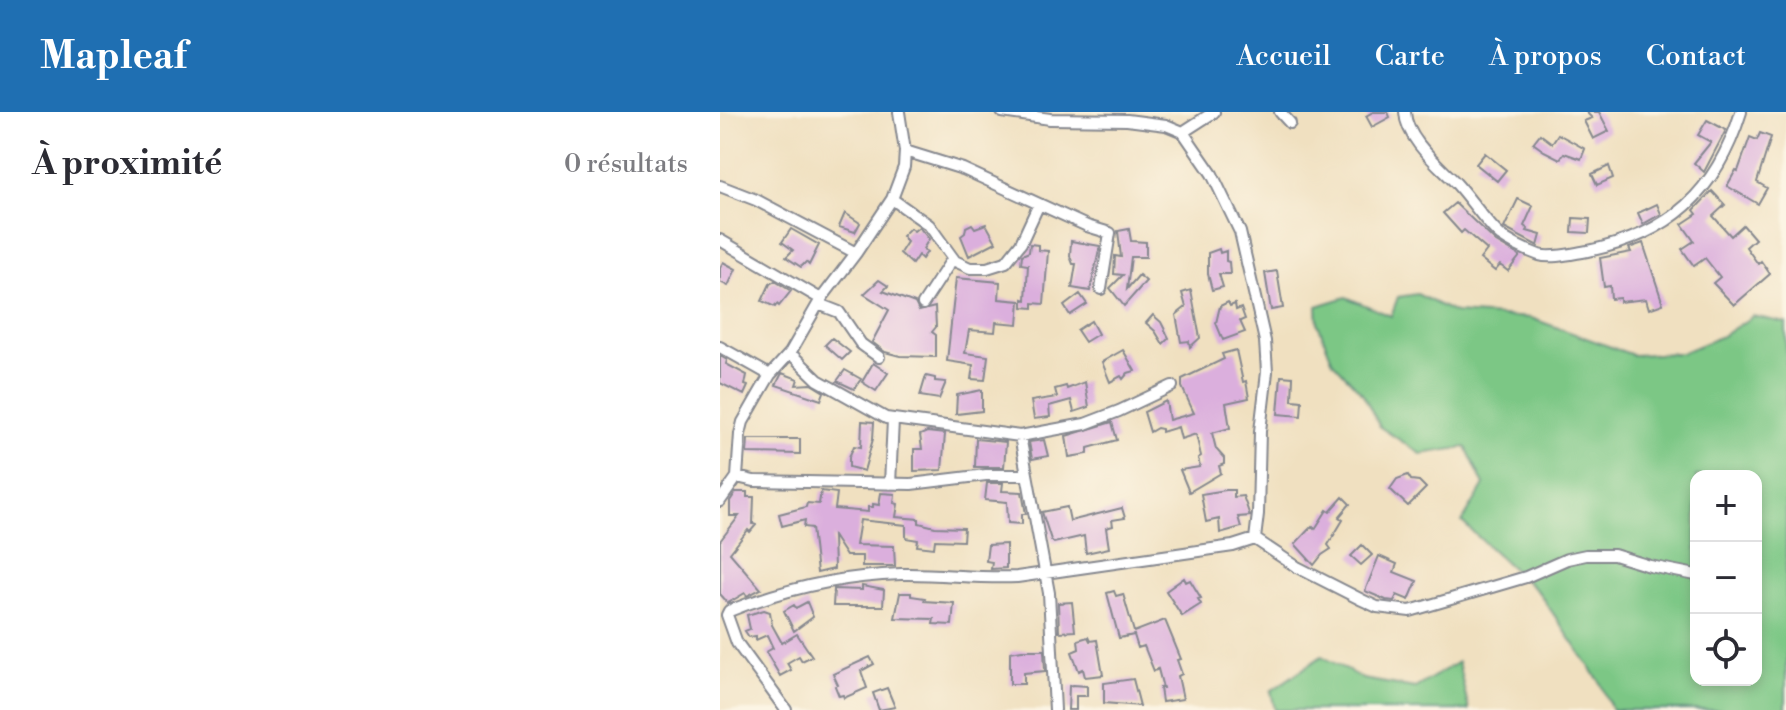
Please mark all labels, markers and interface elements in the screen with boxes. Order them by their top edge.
text: Mapleaf [40,33,187,80]
text: Accueil [1236,39,1331,74]
text: Carte [1375,39,1445,74]
text: À propos [1489,39,1602,74]
text: Contact [1646,39,1746,74]
text: À proximité [32,143,222,185]
text: 0 résultats [564,148,688,180]
map controls [1690,470,1762,686]
button: + [1690,470,1762,542]
button: − [1690,542,1762,614]
button: locate [1690,614,1762,686]

